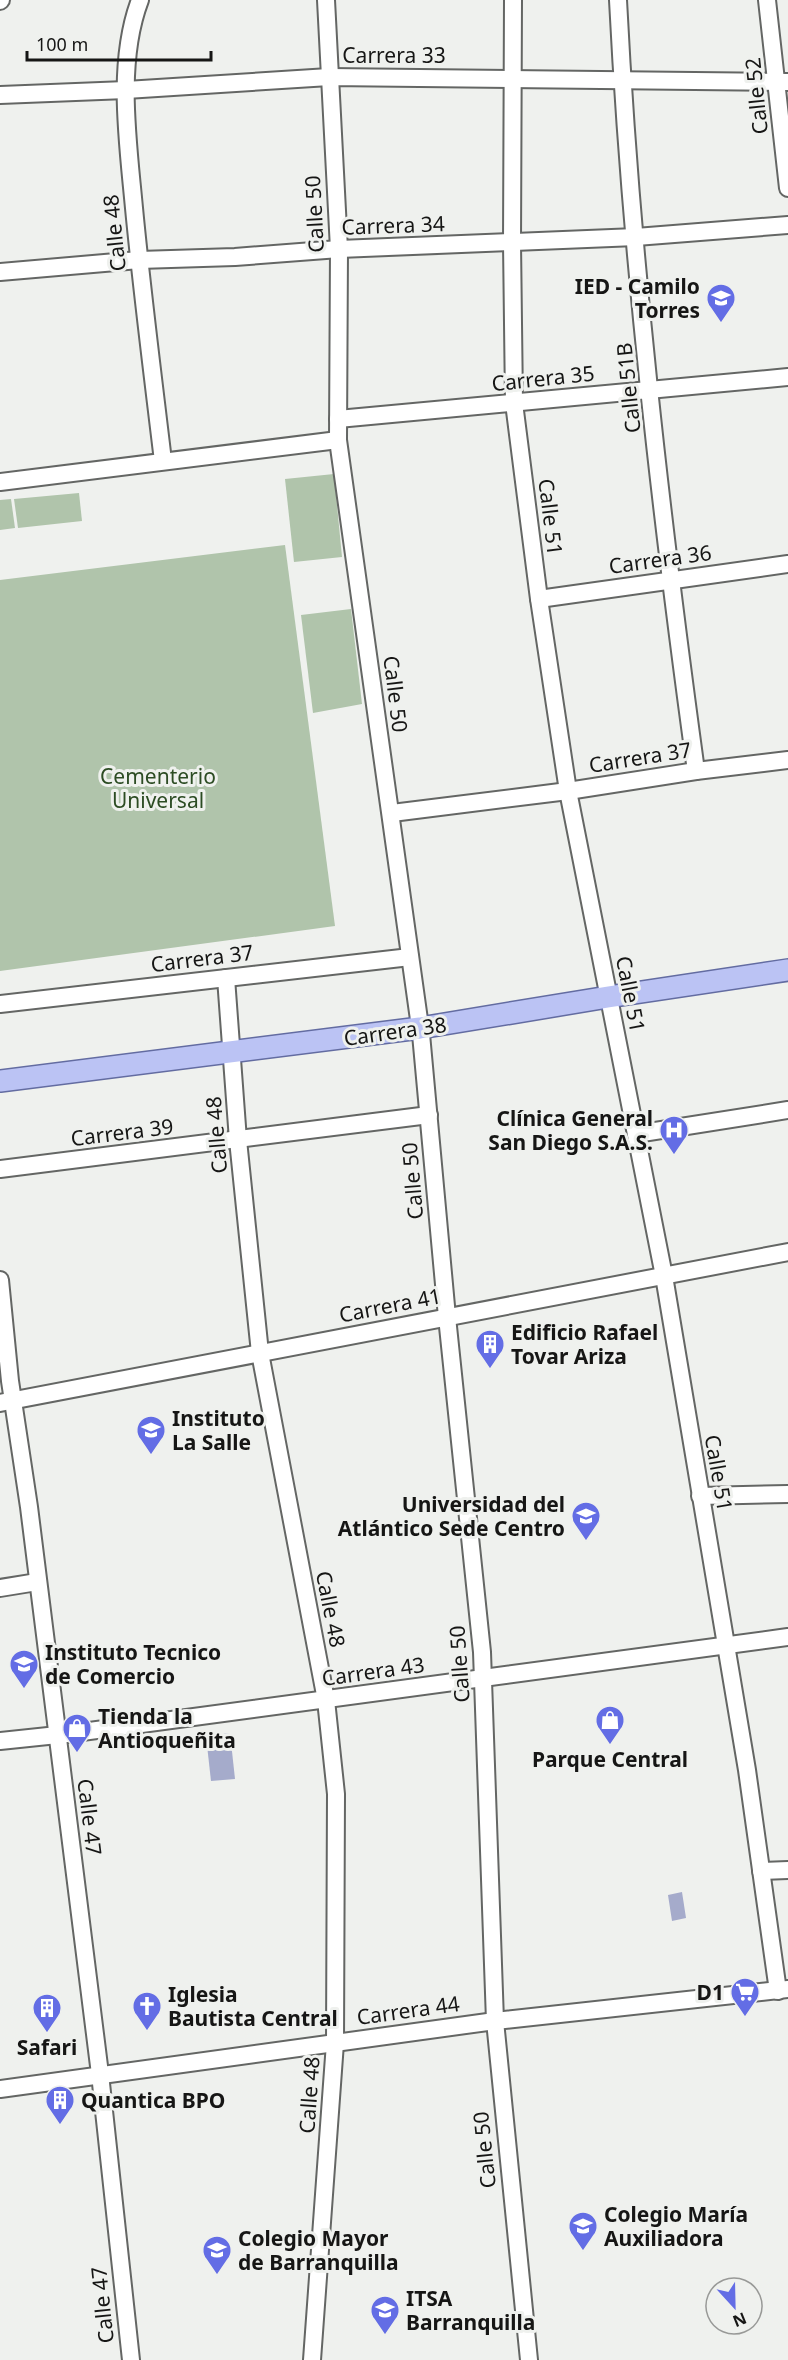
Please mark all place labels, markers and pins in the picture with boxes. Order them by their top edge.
place label: IED - Camilo Torres [575,272,700,324]
school or university icon: IED - Camilo Torres [705,282,737,324]
place label: Clínica General San Diego S.A.S. [488,1104,653,1156]
hospital icon: Clínica General San Diego S.A.S. [658,1114,690,1156]
place label: Edificio Rafael Tovar Ariza [511,1318,658,1370]
building icon: Edificio Rafael Tovar Ariza [474,1328,506,1370]
place label: Instituto La Salle [172,1404,265,1456]
school or university icon: Instituto La Salle [135,1414,167,1456]
place label: Universidad del Atlántico Sede Centro [338,1490,565,1542]
school or university icon: Universidad del Atlántico Sede Centro [570,1500,602,1542]
place label: Instituto Tecnico de Comercio [45,1638,221,1690]
school or university icon: Instituto Tecnico de Comercio [8,1648,40,1690]
place label: Tienda la Antioqueñita [98,1702,236,1754]
shop icon: Parque Central [594,1704,626,1746]
shop icon: Tienda la Antioqueñita [61,1712,93,1754]
place label: Parque Central [532,1745,688,1773]
supermarket icon: D1 [729,1976,761,2018]
place label: D1 [697,1978,724,2006]
place label: Iglesia Bautista Central [168,1980,338,2032]
church icon: Iglesia Bautista Central [131,1990,163,2032]
building icon: Safari [31,1992,63,2034]
place label: Safari [17,2033,77,2061]
building icon: Quantica BPO [44,2084,76,2126]
place label: Quantica BPO [81,2086,225,2114]
place label: Colegio María Auxiliadora [604,2200,748,2252]
school or university icon: Colegio María Auxiliadora [567,2210,599,2252]
place label: Colegio Mayor de Barranquilla [238,2224,399,2276]
school or university icon: Colegio Mayor de Barranquilla [201,2234,233,2276]
place label: ITSA Barranquilla [406,2284,535,2336]
school or university icon: ITSA Barranquilla [369,2294,401,2336]

